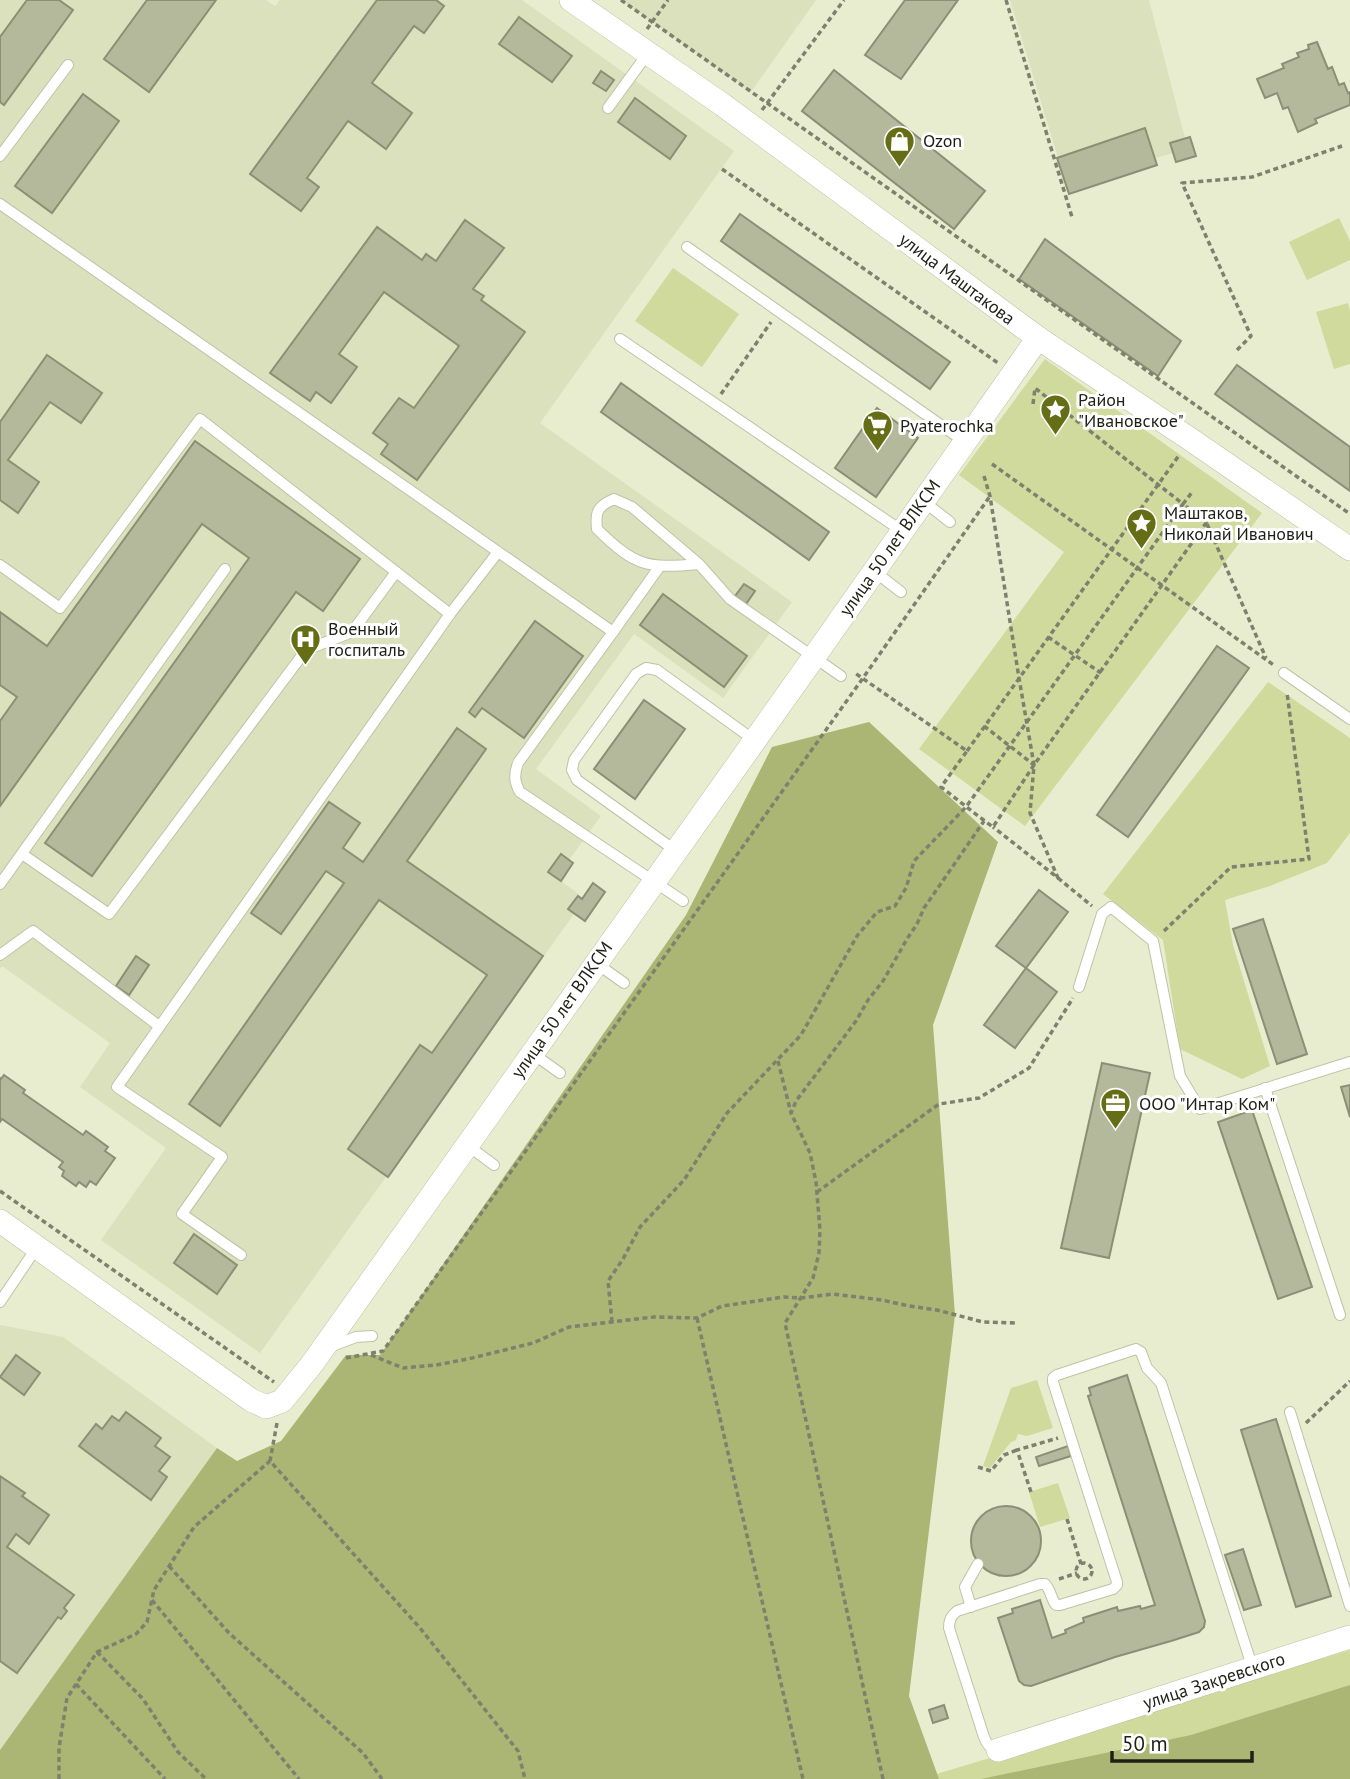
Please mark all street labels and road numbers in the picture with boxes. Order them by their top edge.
street label: улица Маштакова [895,228,1020,330]
street label: улица 50 лет ВЛКСМ [834,475,945,620]
street label: улица 50 лет ВЛКСМ [506,937,617,1082]
street label: улица Закревского [1140,1647,1288,1714]

